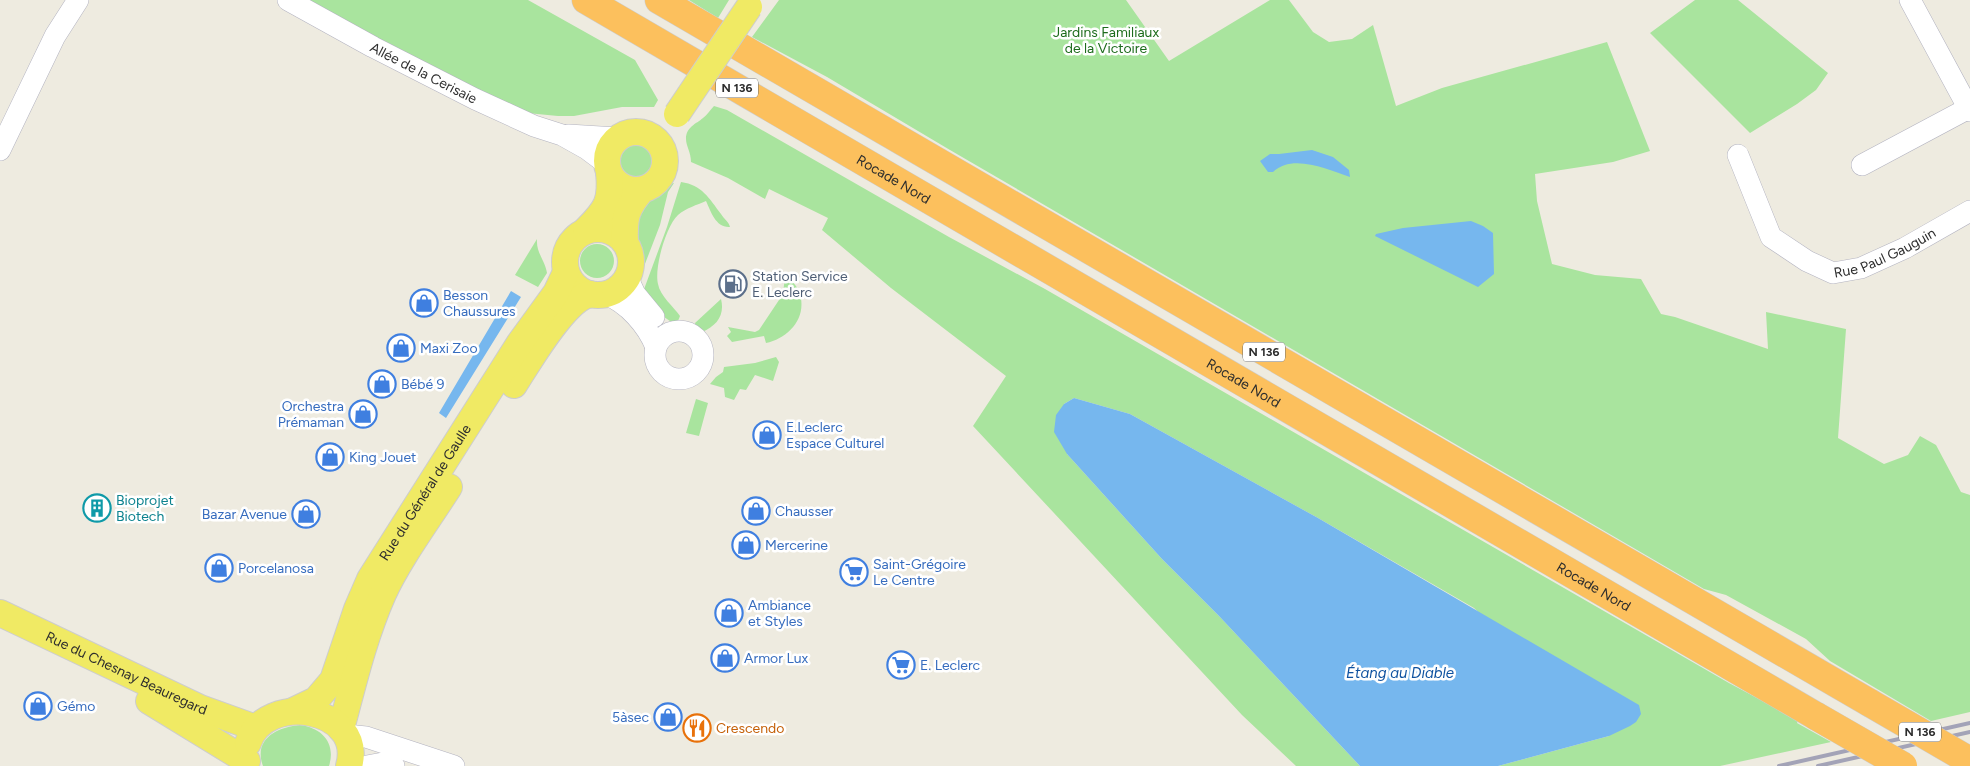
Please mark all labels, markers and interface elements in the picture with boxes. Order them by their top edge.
park label: Jardins Familiaux de la Victoire [1053,24,1159,57]
street label: Allée de la Cerisaie [367,38,480,107]
road number: N 136 [716,78,758,98]
street label: Rocade Nord [854,151,934,207]
street label: Rue Paul Gauguin [1832,224,1939,281]
place label: Station Service E. Leclerc [752,268,848,301]
fuel station icon: Station Service E. Leclerc [718,269,748,299]
place label: Besson Chaussures [443,287,516,320]
shop icon: Besson Chaussures [409,288,439,318]
shop icon: Maxi Zoo [386,333,416,363]
place label: Maxi Zoo [420,340,478,357]
road number: N 136 [1243,342,1285,362]
street label: Rocade Nord [1204,355,1284,411]
shop icon: Bébé 9 [367,369,397,399]
place label: Bébé 9 [401,376,445,393]
place label: Orchestra Prémaman [278,398,344,431]
shop icon: Orchestra Prémaman [348,399,378,429]
place label: E.Leclerc Espace Culturel [786,419,884,452]
shop icon: E.Leclerc Espace Culturel [752,420,782,450]
street label: Rue du Général de Gaulle [375,421,475,564]
shop icon: King Jouet [315,442,345,472]
place label: King Jouet [349,449,416,466]
place label: Bioprojet Biotech [116,492,174,525]
building icon: Bioprojet Biotech [82,493,112,523]
shop icon: Chausser [741,496,771,526]
shop icon: Bazar Avenue [291,499,321,529]
place label: Chausser [775,503,834,520]
place label: Bazar Avenue [202,506,287,523]
shop icon: Mercerine [731,530,761,560]
place label: Mercerine [765,537,828,554]
shop icon: Porcelanosa [204,553,234,583]
place label: Saint-Grégoire Le Centre [873,556,966,589]
supermarket icon: Saint-Grégoire Le Centre [839,557,869,587]
street label: Rocade Nord [1554,558,1634,615]
place label: Porcelanosa [238,560,314,577]
place label: Ambiance et Styles [748,597,811,630]
shop icon: Ambiance et Styles [714,598,744,628]
street label: Rue du Chesnay Beauregard [43,627,209,718]
shop icon: Armor Lux [710,643,740,673]
place label: Armor Lux [744,650,809,667]
supermarket icon: E. Leclerc [886,650,916,680]
place label: E. Leclerc [920,657,981,674]
water label: Étang au Diable [1346,664,1454,682]
shop icon: Gémo [23,691,53,721]
place label: Gémo [57,698,95,715]
shop icon: 5àsec [653,702,683,732]
place label: 5àsec [612,709,649,726]
restaurant icon: Crescendo [682,713,712,743]
place label: Crescendo [716,720,784,737]
road number: N 136 [1899,722,1941,742]

